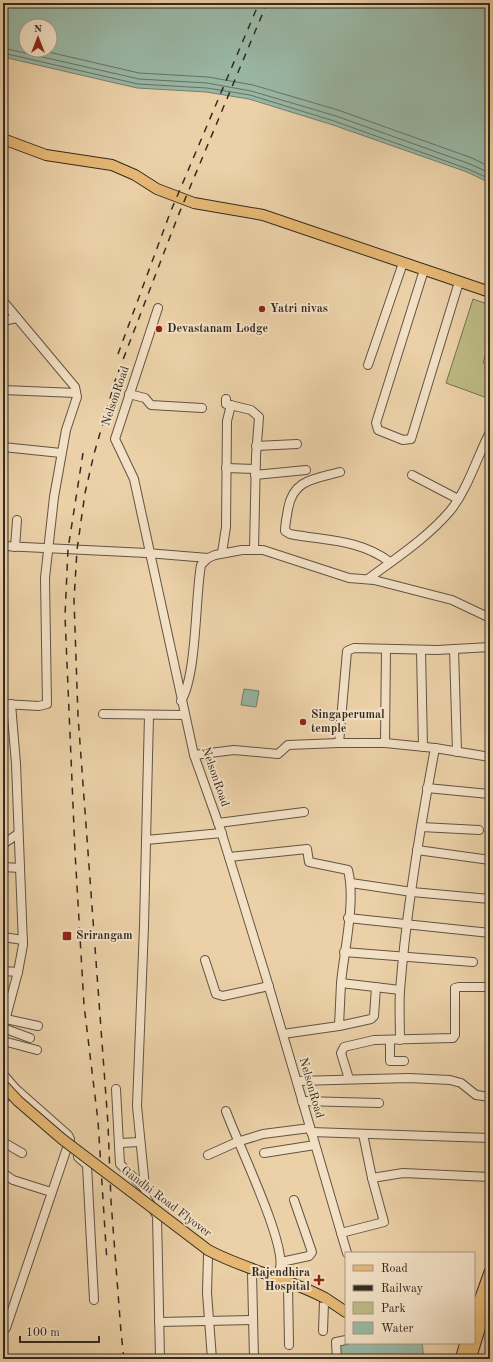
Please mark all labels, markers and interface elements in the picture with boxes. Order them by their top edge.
north arrow [18,18,58,58]
text: N [34,24,43,35]
place label: Yatri nivas [270,303,328,315]
marker: Yatri nivas [257,304,267,314]
place label: Devastanam Lodge [167,323,269,335]
marker: Devastanam Lodge [154,324,164,334]
street label: NelsonRoad [100,365,132,427]
place label: Singaperumal temple [311,709,385,735]
marker: Singaperumal temple [298,717,308,727]
street label: NelsonRoad [199,746,231,808]
marker: Srirangam [61,930,73,942]
place label: Srirangam [76,930,133,942]
street label: NelsonRoad [297,1056,325,1120]
street label: Gandhi Road Flyover [119,1164,213,1240]
legend [345,1252,475,1344]
text: Road [381,1263,408,1275]
place label: Rajendhira Hospital [251,1267,310,1293]
marker: Rajendhira Hospital [313,1274,325,1286]
text: Railway [381,1283,424,1295]
text: Park [381,1303,406,1315]
scale bar [20,1318,99,1344]
text: Water [381,1323,414,1335]
text: 100 m [26,1327,60,1339]

